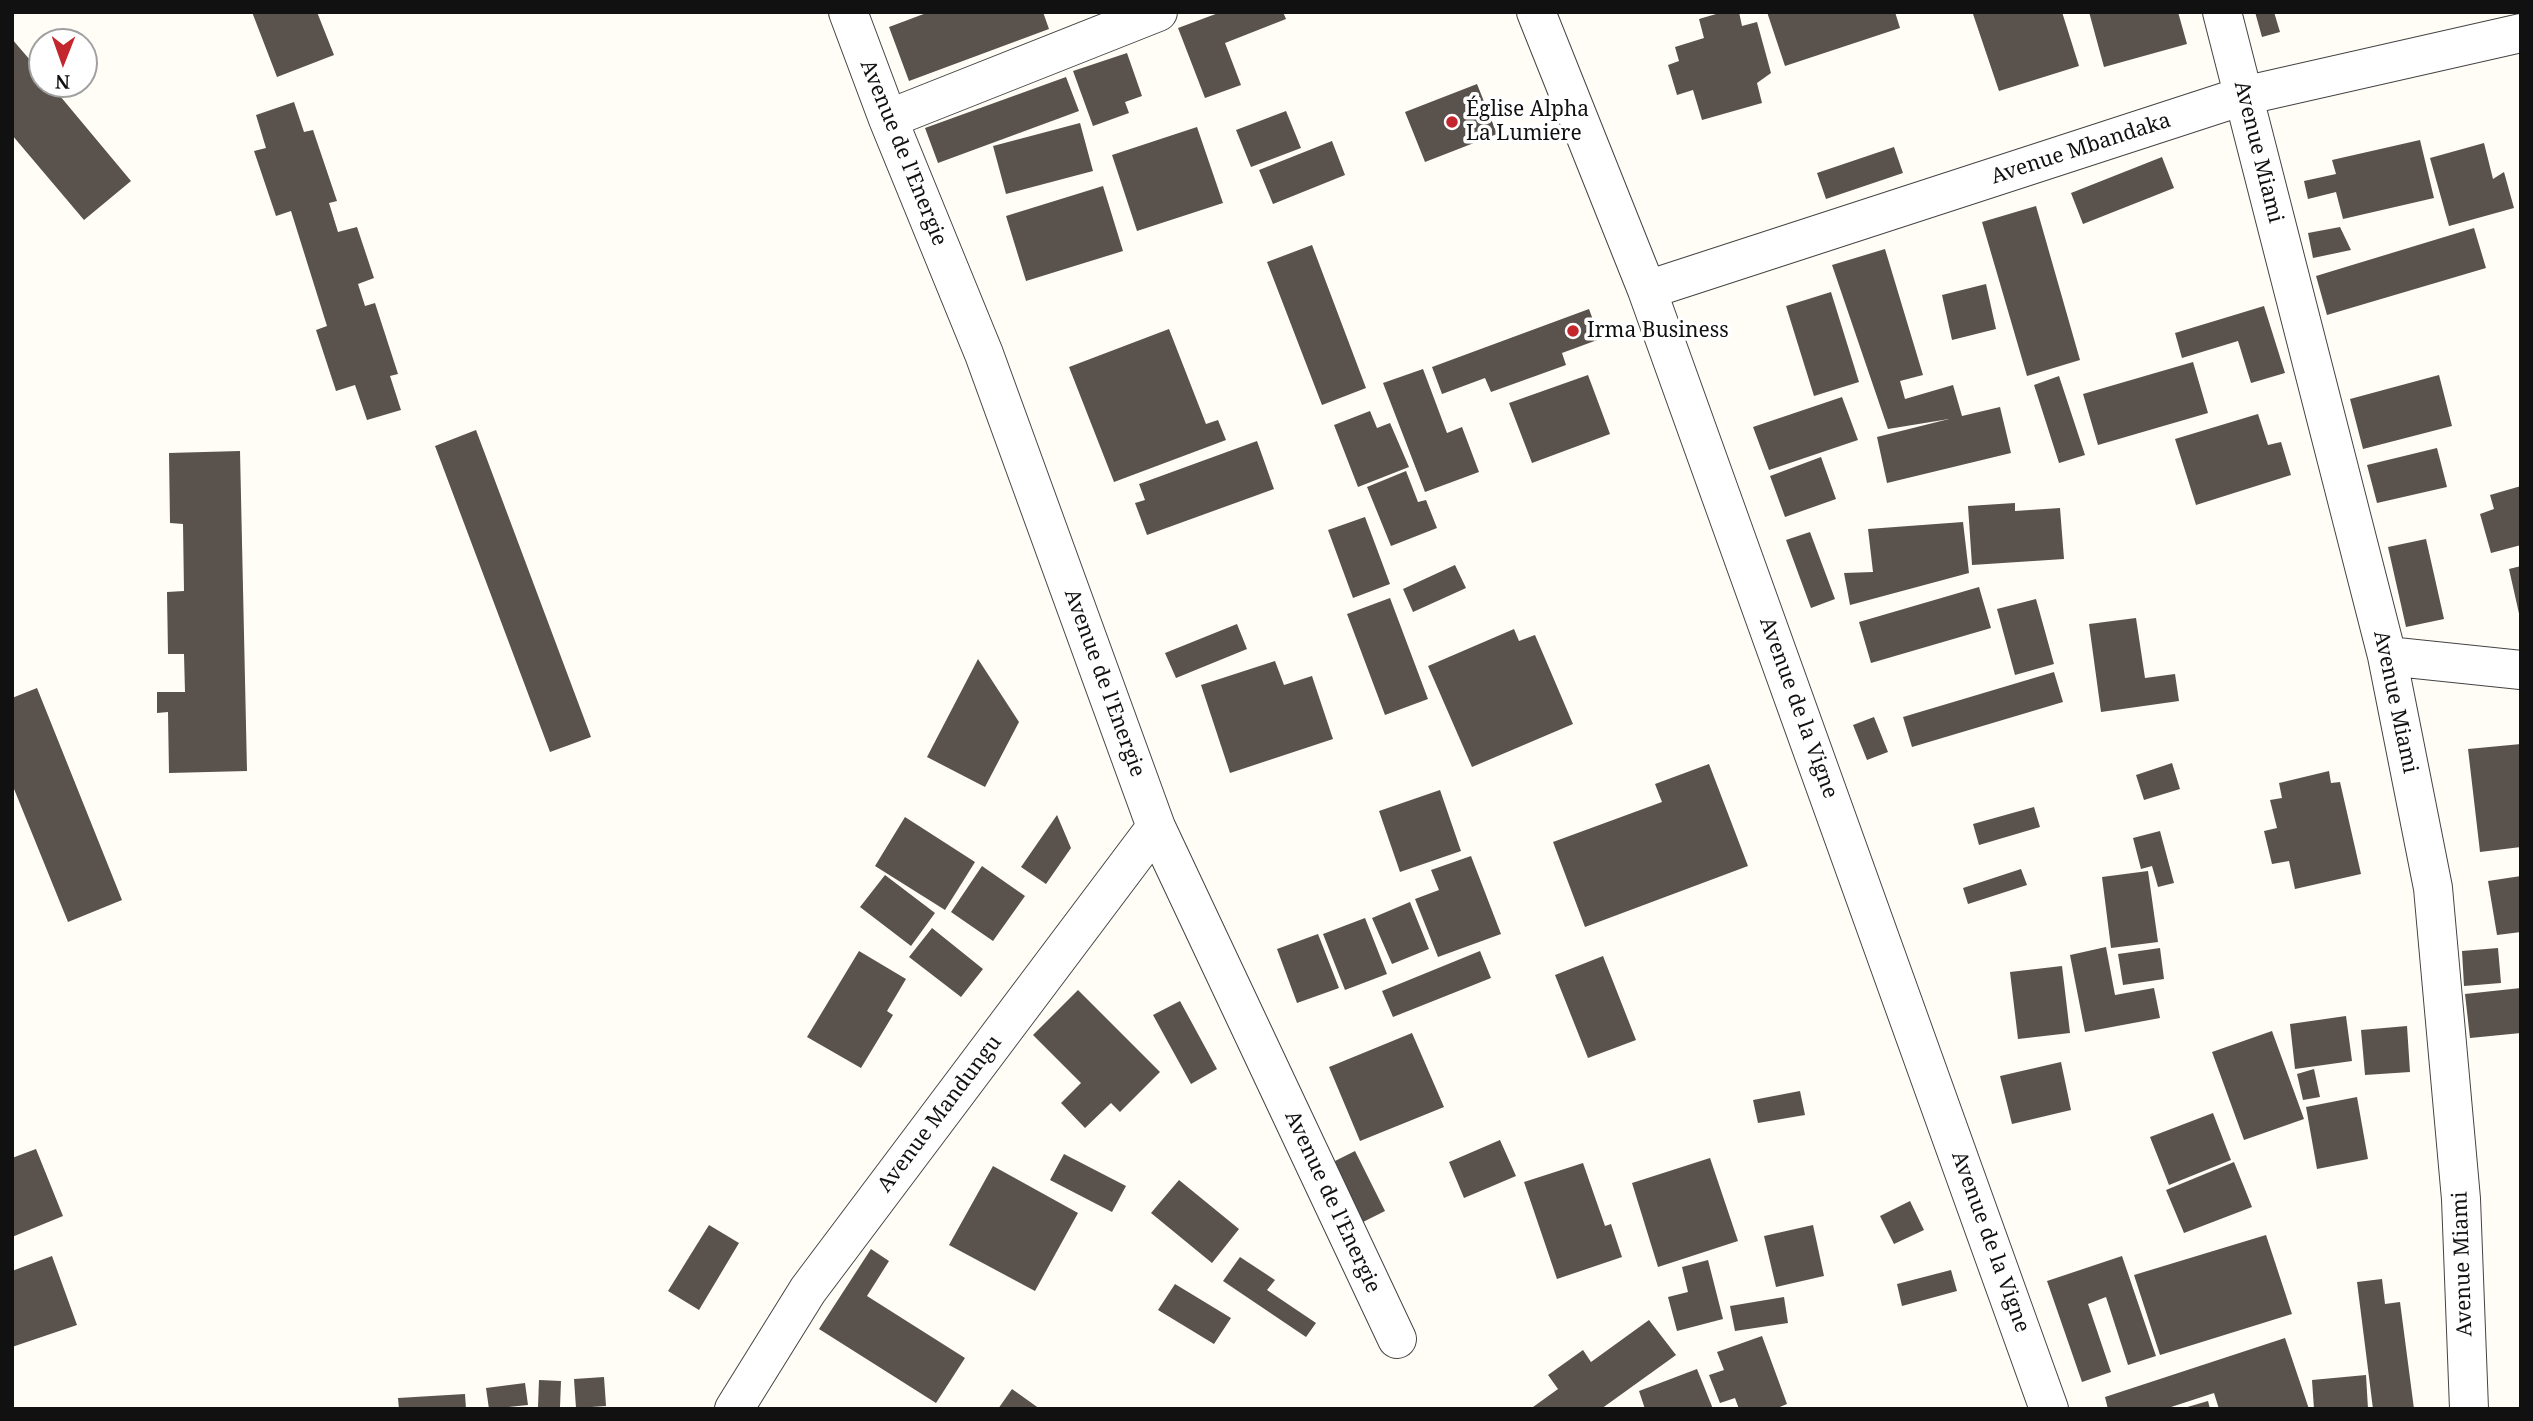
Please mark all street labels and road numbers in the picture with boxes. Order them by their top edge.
street label: Avenue de l'Energie [854,56,952,250]
street label: Avenue Miami [2228,78,2288,226]
street label: Avenue Mbandaka [1988,108,2174,190]
street label: Avenue de l'Energie [1058,586,1150,780]
street label: Avenue de la Vigne [1754,614,1842,802]
street label: Avenue Miami [2368,628,2422,776]
street label: Avenue Mandungu [873,1031,1007,1197]
street label: Avenue de l'Energie [1279,1107,1385,1297]
street label: Avenue de la Vigne [1946,1148,2034,1336]
street label: Avenue Miami [2448,1191,2478,1337]

